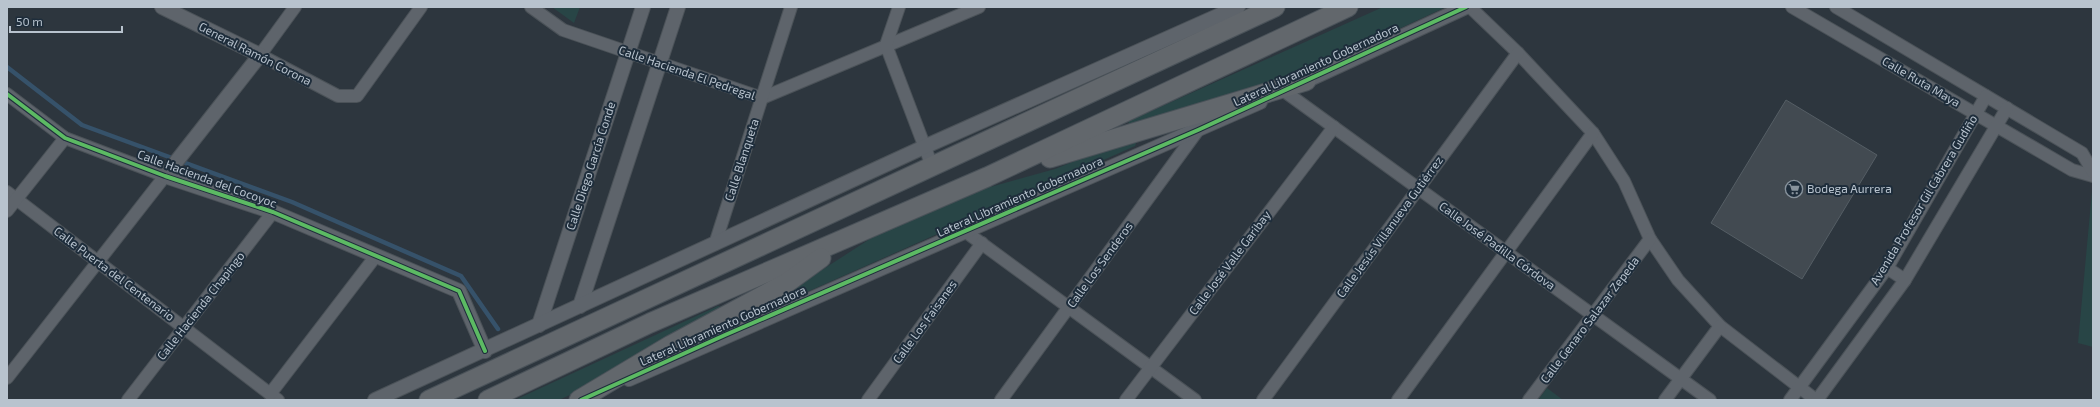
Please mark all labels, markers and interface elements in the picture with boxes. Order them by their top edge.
scale bar [10,8,122,34]
text: 50 m [16,14,43,28]
street label: General Ramón Corona [197,19,314,88]
street label: Lateral Libramiento Gobernadora [1231,20,1400,109]
street label: Calle Hacienda El Pedregal [617,42,758,102]
street label: Calle Ruta Maya [1880,53,1963,109]
street label: Calle Diego García Conde [563,100,617,232]
street label: Avenida Profesor Gil Cabrera Gudiño [1867,112,1980,287]
street label: Calle Blanqueta [721,117,761,203]
street label: Calle Hacienda del Cocoyoc [136,146,279,210]
street label: Lateral Libramiento Gobernadora [934,153,1105,239]
street label: Calle Jesús Villanueva Gutiérrez [1333,153,1445,300]
supermarket icon: Bodega Aurrera [1784,179,1804,199]
place label: Bodega Aurrera [1807,181,1892,195]
street label: Calle José Padilla Córdova [1437,198,1558,292]
street label: Calle José Valle Garibay [1185,207,1273,317]
street label: Calle Los Senderos [1063,219,1135,310]
street label: Calle Puerta del Centenario [52,223,178,323]
street label: Calle Hacienda Chapingo [154,248,247,362]
street label: Calle Genaro Salazar Zepeda [1537,253,1641,385]
street label: Calle Los Faisanes [889,277,959,366]
street label: Lateral Libramiento Gobernadora [637,282,808,368]

